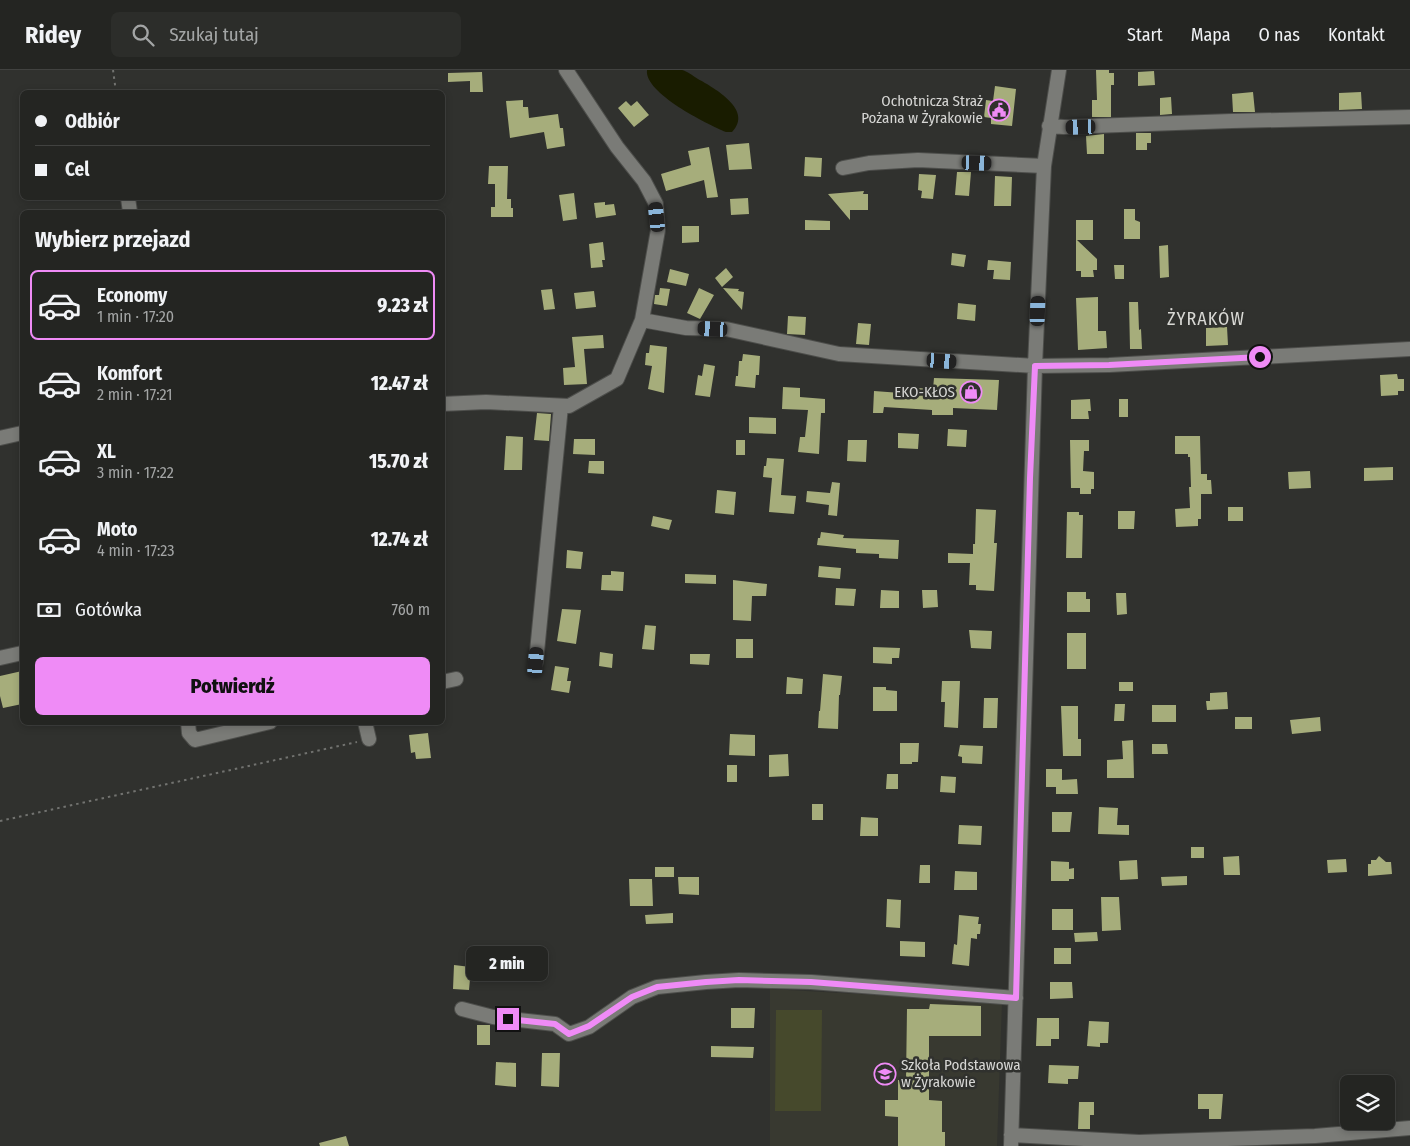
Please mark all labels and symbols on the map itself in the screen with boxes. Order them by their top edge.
place label: Ochotnicza Straż Pożana w Żyrakowie [861,92,983,127]
public building icon: Ochotnicza Straż Pożana w Żyrakowie [987,98,1011,122]
car [1065,119,1096,135]
car [961,155,992,171]
car [647,201,666,233]
car [1029,296,1046,326]
district label: ŻYRAKÓW [1167,307,1245,330]
car [697,321,728,337]
route start [1249,346,1271,368]
car [926,352,957,370]
shop icon: EKO-KŁOS [959,380,983,404]
place label: EKO-KŁOS [894,383,955,401]
car [527,646,544,678]
callout: 2 min [467,946,549,982]
route end [497,1008,519,1030]
place label: Szkoła Podstawowa w Żyrakowie [901,1056,1021,1091]
school or university icon: Szkoła Podstawowa w Żyrakowie [873,1062,897,1086]

